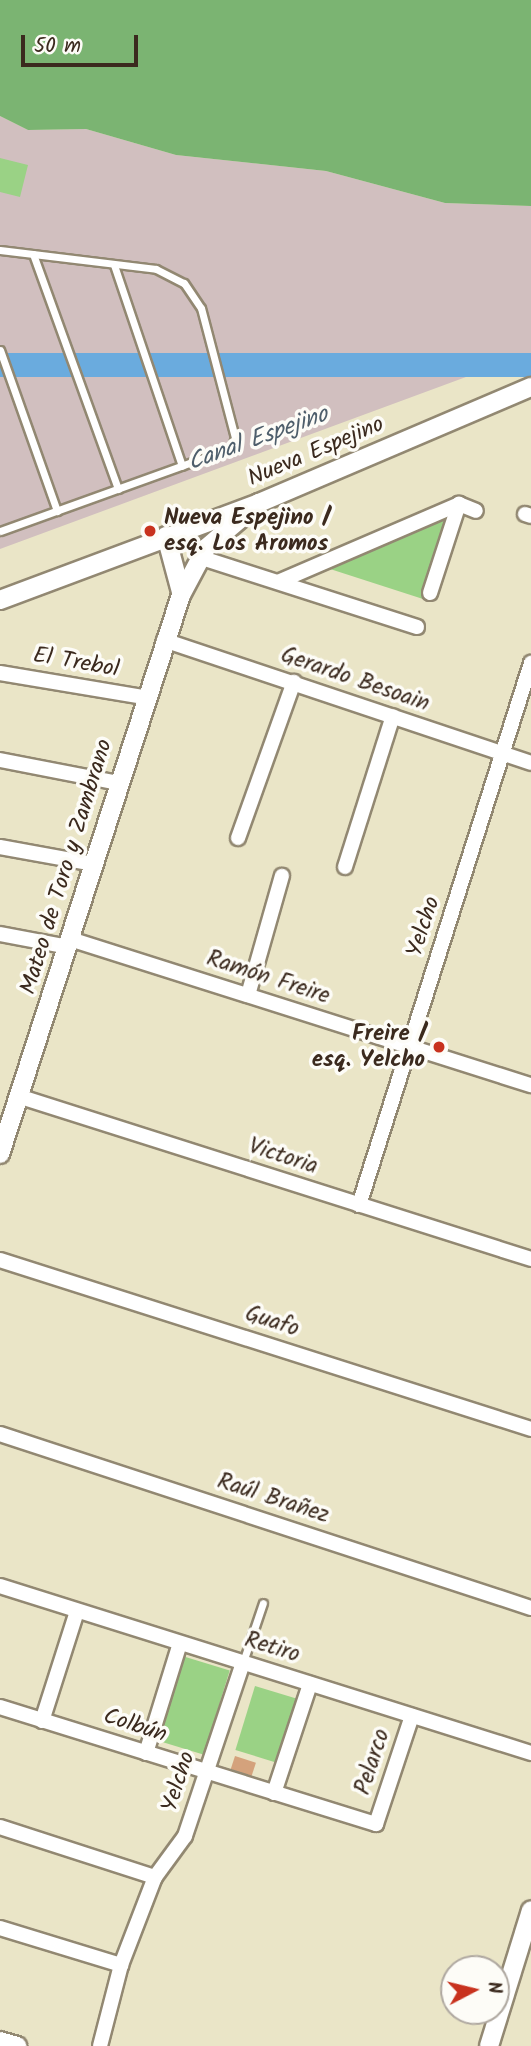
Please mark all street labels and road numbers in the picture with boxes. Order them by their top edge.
street label: Nueva Espejino [244,411,388,493]
street label: El Trebol [31,642,121,684]
street label: Gerardo Besoain [277,642,433,718]
street label: Mateo de Toro y Zambrano [15,736,119,998]
street label: Yelcho [401,893,447,961]
street label: Ramón Freire [203,945,333,1011]
street label: Victoria [245,1133,321,1181]
street label: Guafo [242,1300,302,1344]
street label: Raúl Brañez [214,1468,332,1530]
street label: Retiro [241,1627,303,1669]
street label: Colbún [100,1703,170,1749]
street label: Pelarco [349,1726,397,1798]
street label: Yelcho [156,1748,202,1816]

